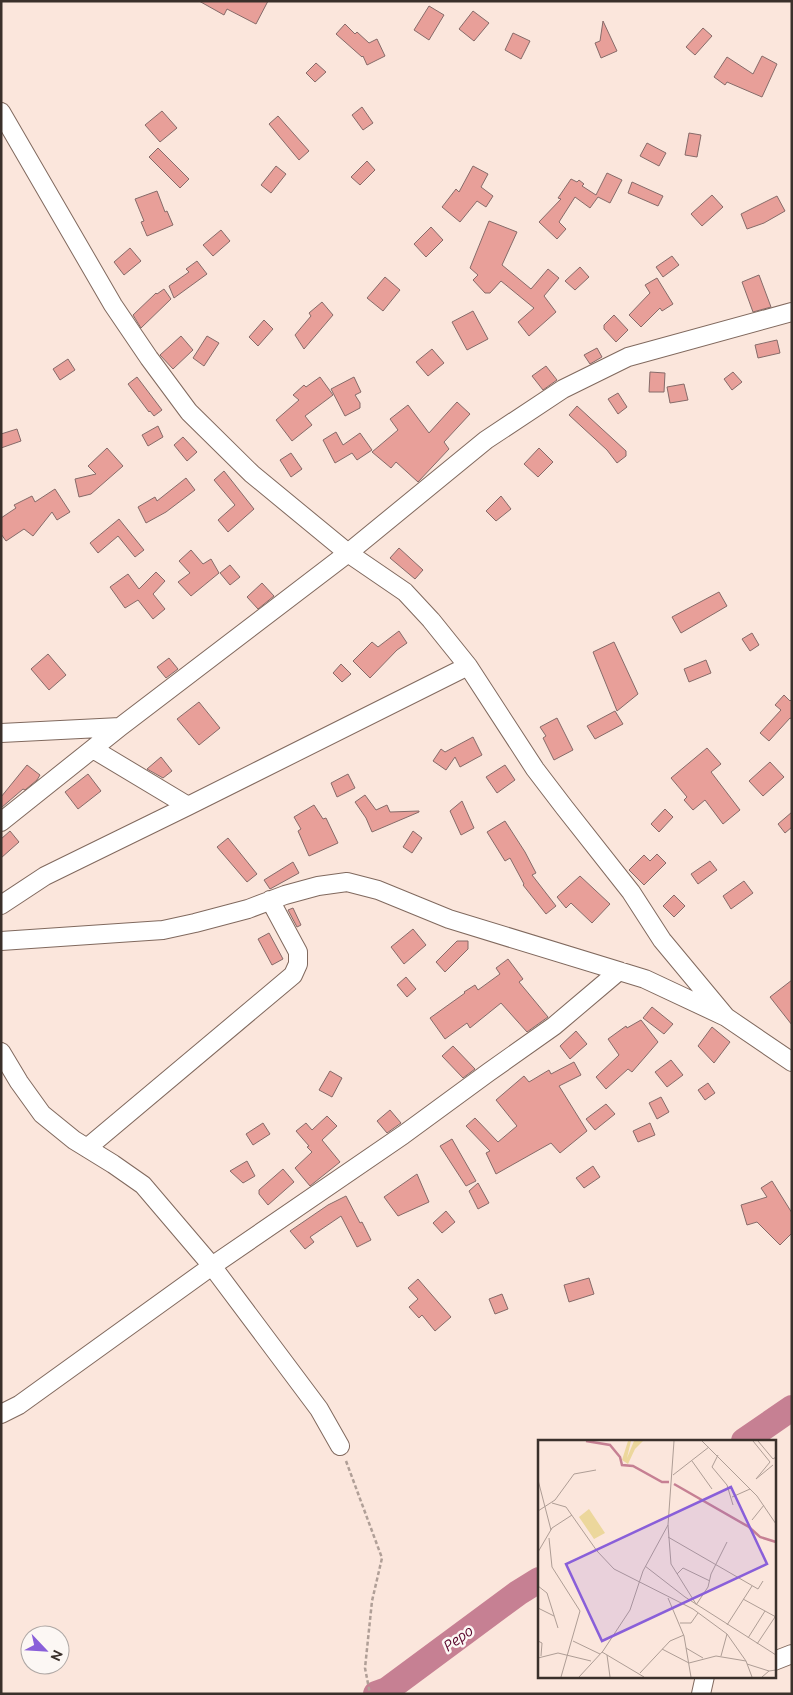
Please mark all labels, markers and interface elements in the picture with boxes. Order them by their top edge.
inset map [538,1440,776,1678]
water label: Pepo [440,1622,476,1654]
north arrow [20,1625,70,1675]
text: N [47,1647,66,1664]

